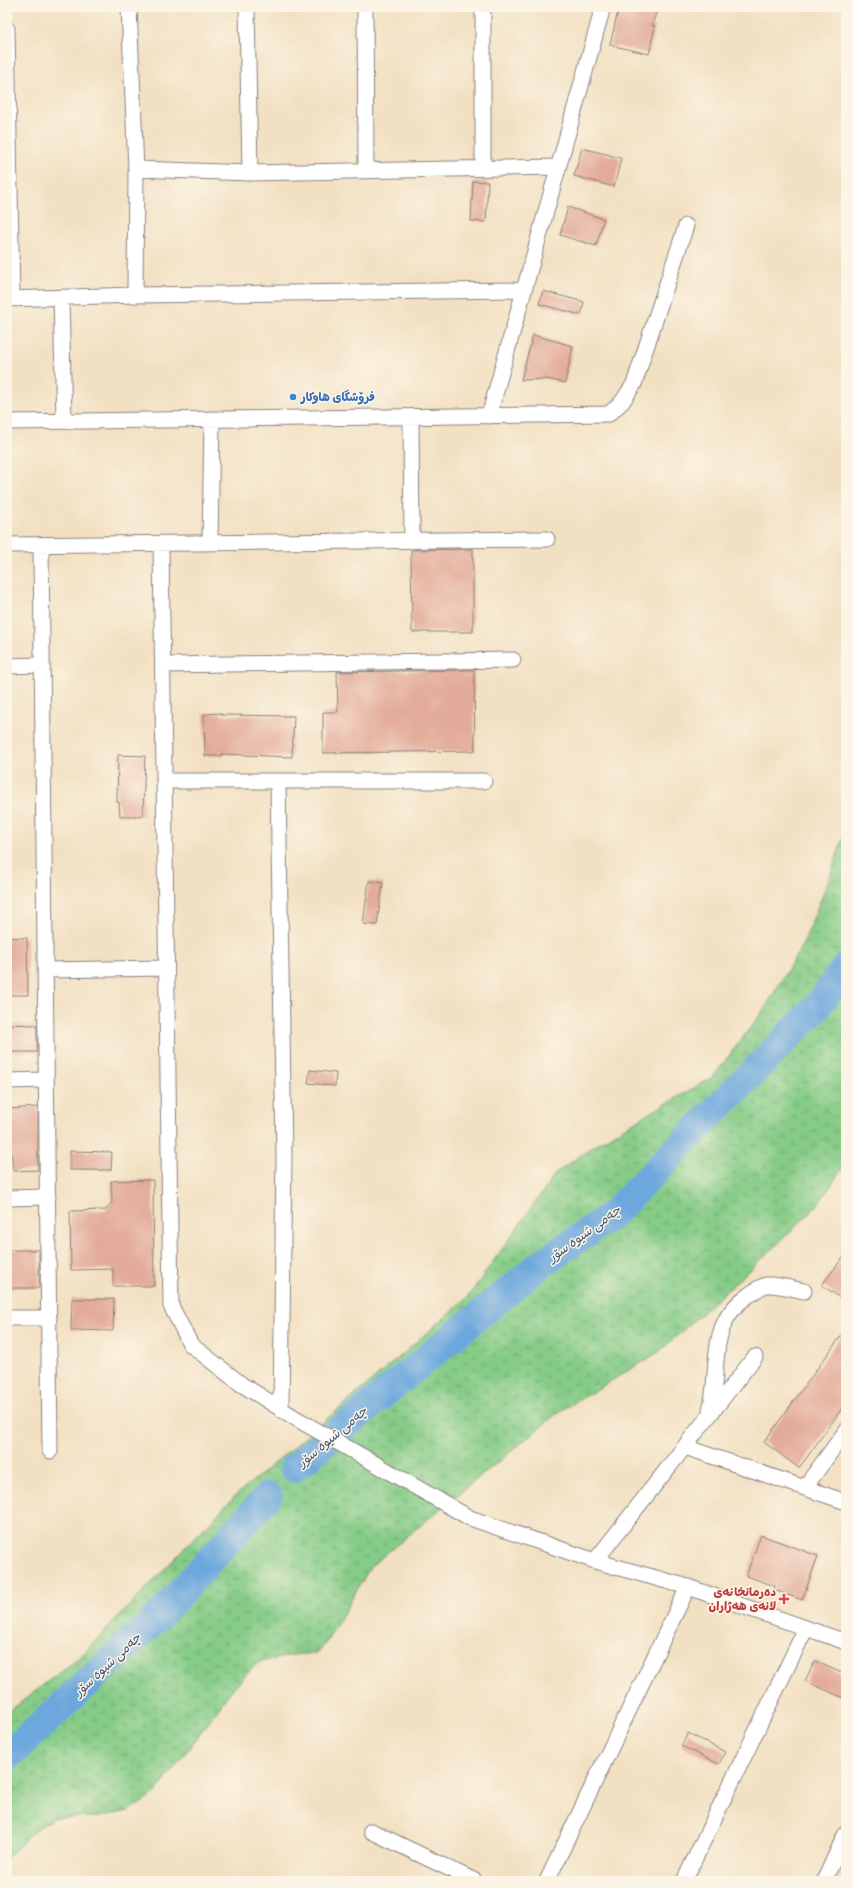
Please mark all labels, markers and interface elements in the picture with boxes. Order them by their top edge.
place label: فرۆشگای ھاوکار [300,388,375,405]
marker: فرۆشگای ھاوکار [288,392,298,402]
water label: چەمی شیوە سۆر [542,1200,625,1267]
water label: چەمی شیوە سۆر [292,1401,371,1472]
place label: دەرمانخانەی لانەی هەژاران [708,1583,776,1614]
marker: دەرمانخانەی لانەی هەژاران [779,1594,789,1604]
water label: چەمی شیوە سۆر [68,1627,145,1701]

